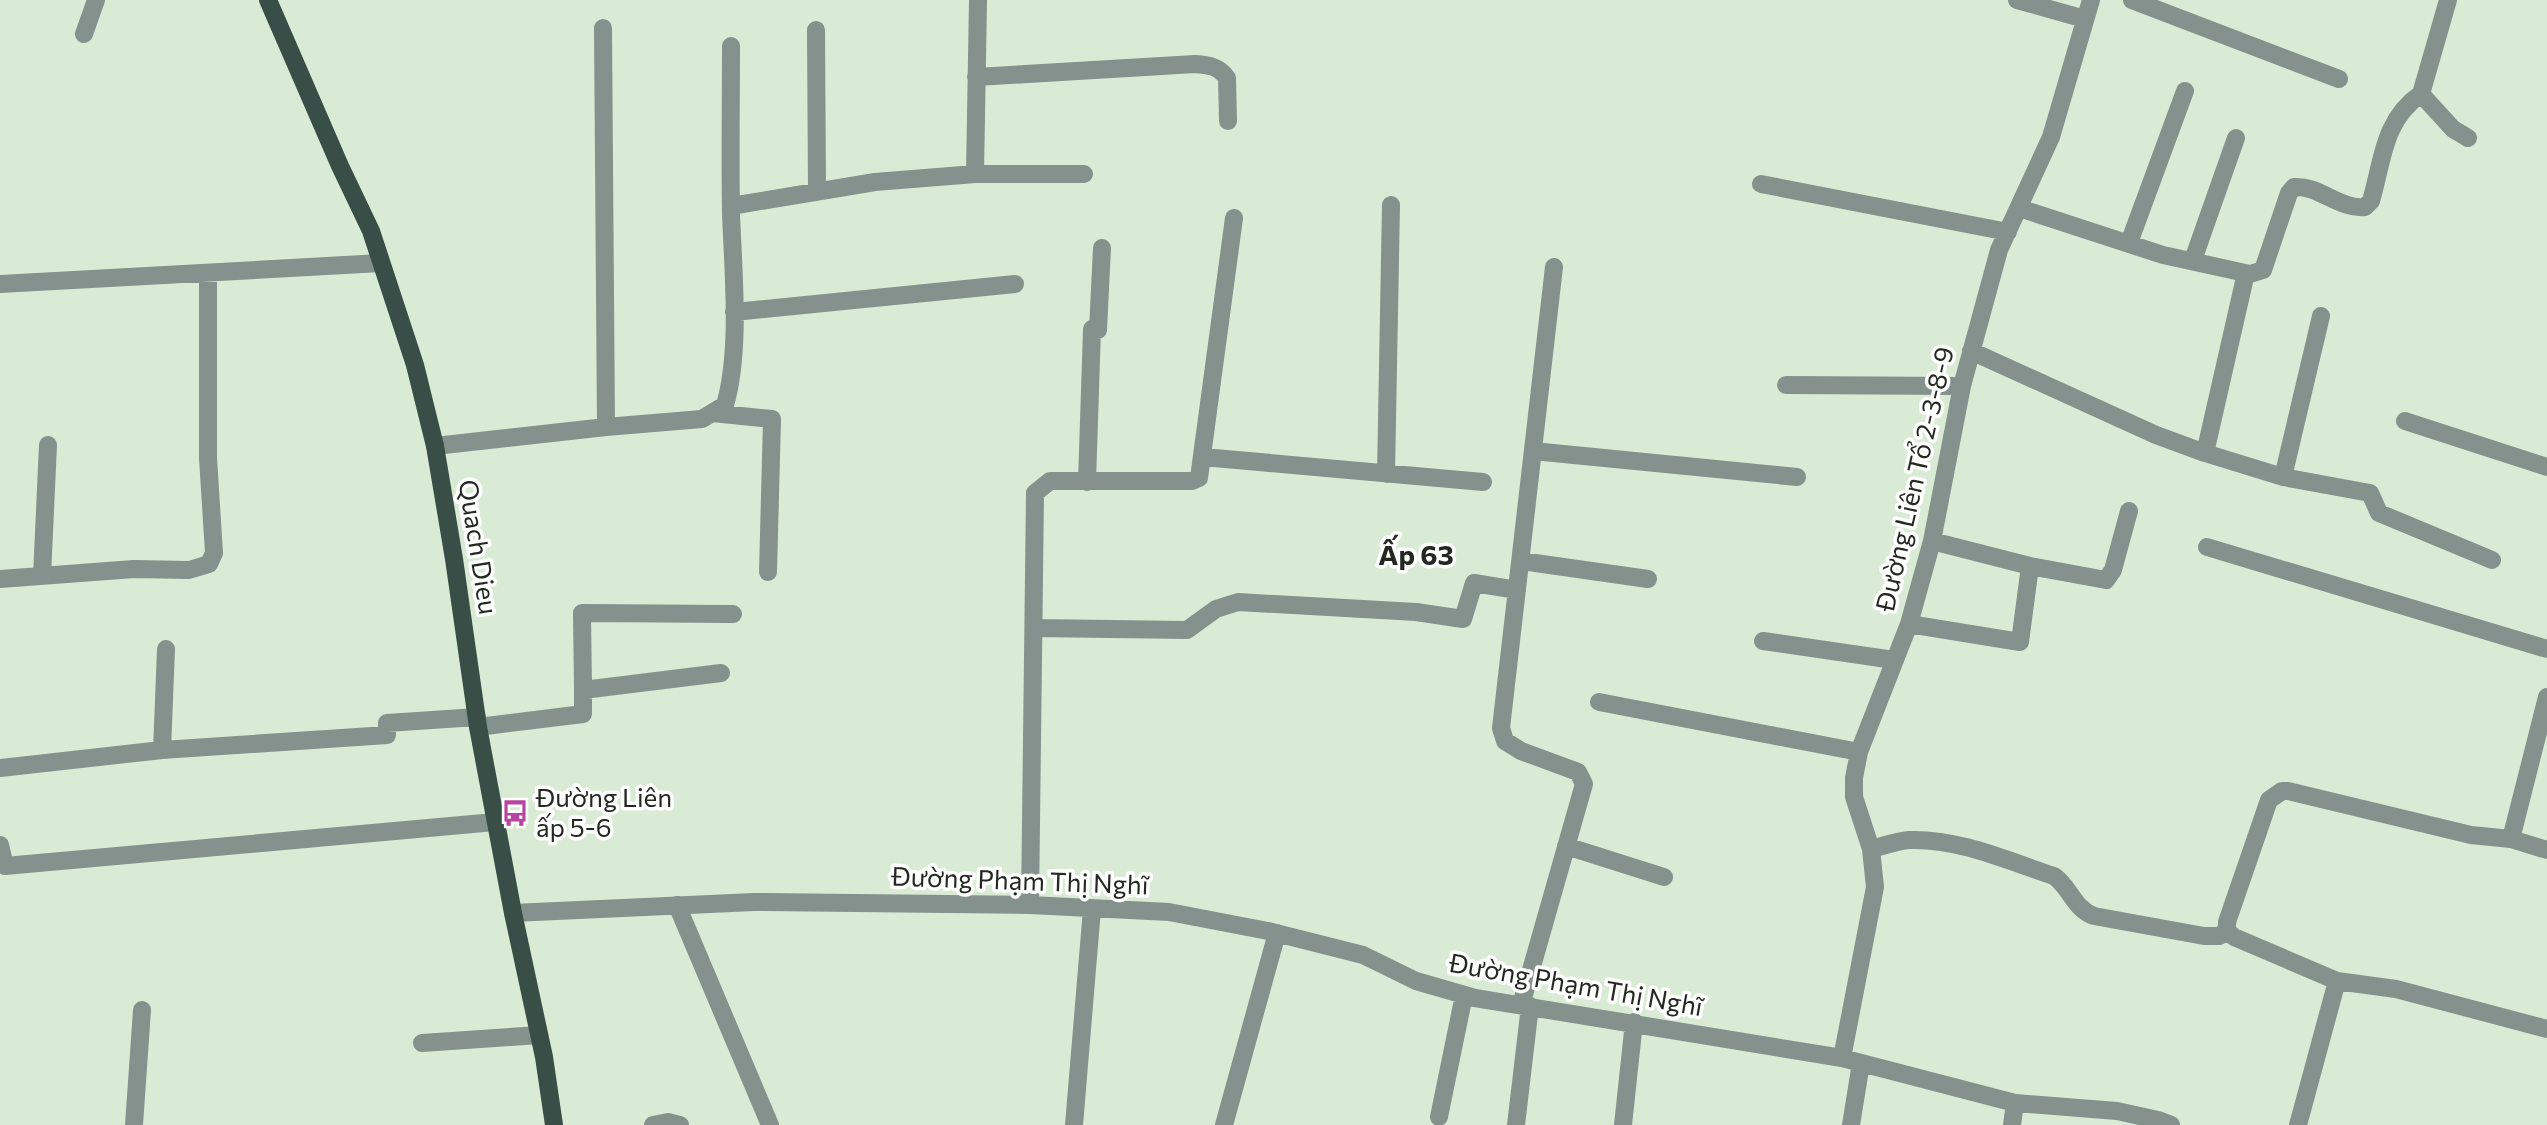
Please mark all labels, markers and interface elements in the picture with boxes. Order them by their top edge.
street label: Đường Liên Tổ 2-3-8-9 [1868,344,1959,615]
street label: Quach Dieu [454,477,505,616]
district label: Ấp 63 [1378,534,1454,571]
place label: Đường Liên ấp 5-6 [535,781,672,842]
bus stop icon: Đường Liên ấp 5-6 [500,798,530,828]
street label: Đường Phạm Thị Nghĩ [890,859,1150,900]
street label: Đường Phạm Thị Nghĩ [1446,946,1707,1021]

